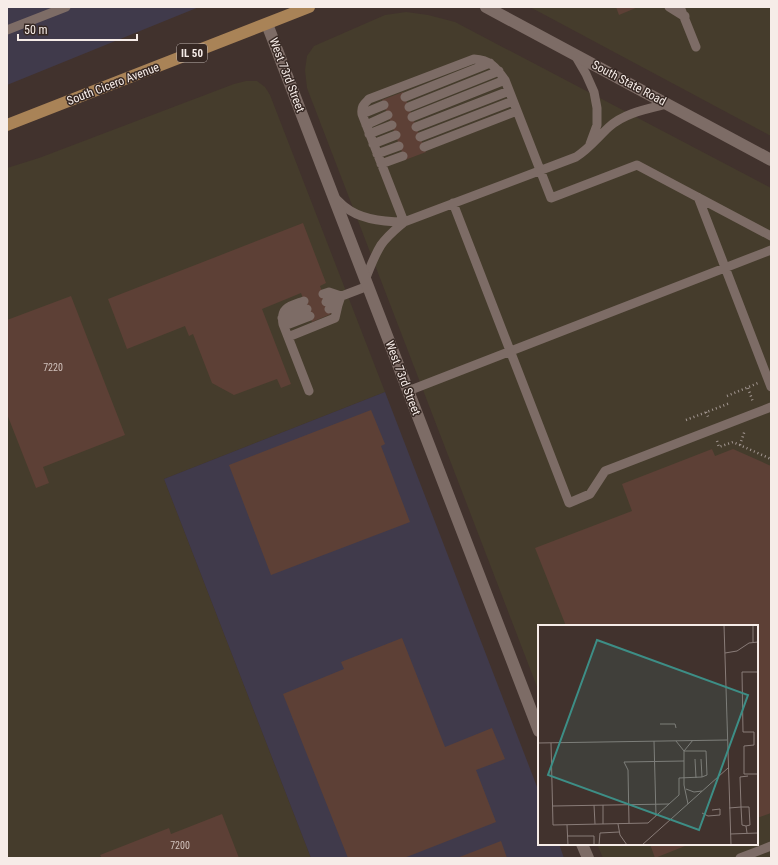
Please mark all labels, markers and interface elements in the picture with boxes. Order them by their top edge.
scale bar [18,16,137,42]
text: 50 m [24,23,48,37]
street label: West 73rd Street [266,36,308,115]
road number: IL 50 [177,44,207,62]
street label: South State Road [590,58,668,108]
street label: South Cicero Avenue [65,60,161,108]
street label: West 73rd Street [382,339,424,418]
house number: 7220 [43,362,63,373]
inset map [538,625,758,845]
house number: 7200 [170,840,190,851]

